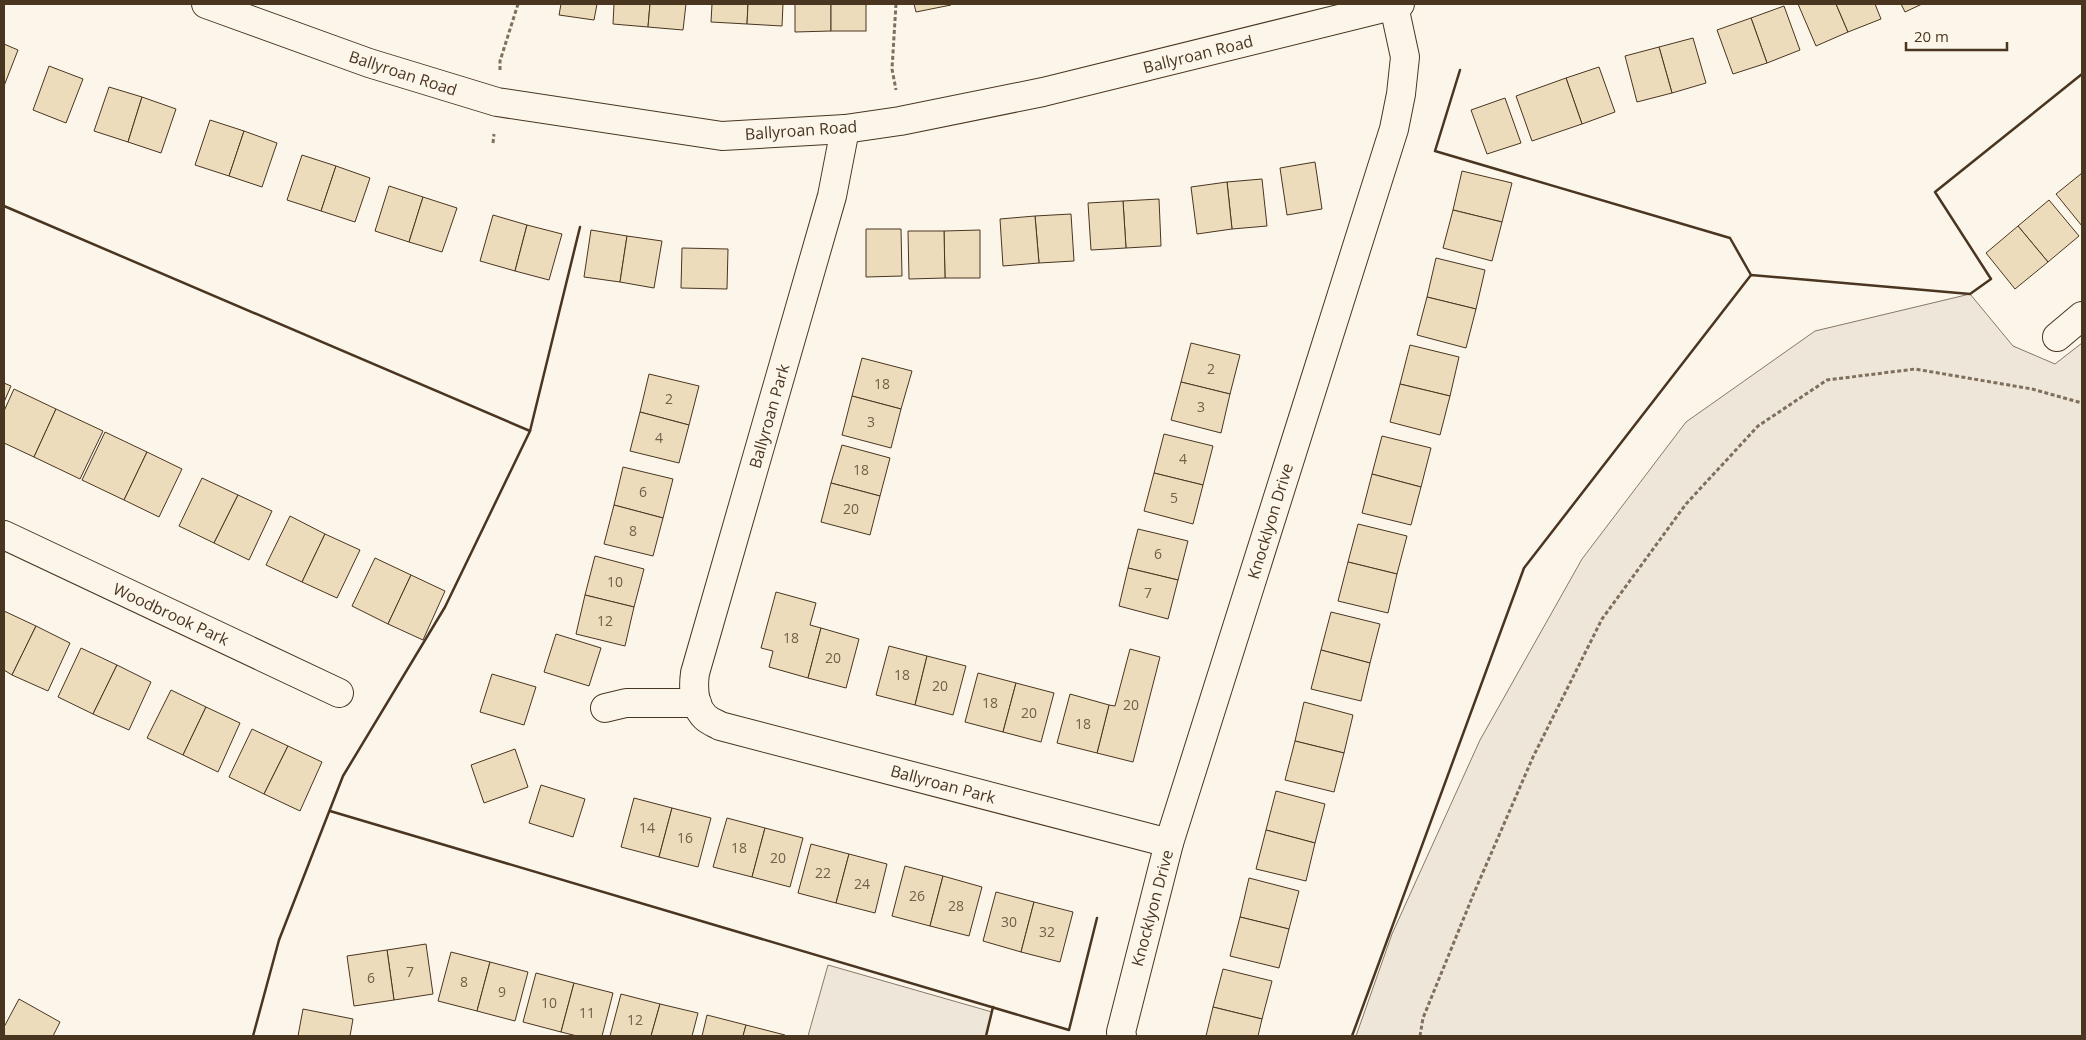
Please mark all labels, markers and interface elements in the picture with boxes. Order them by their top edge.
scale bar [1906,20,2007,52]
text: 20 m [1914,26,1949,46]
street label: Ballyroan Road [1141,30,1255,78]
street label: Ballyroan Road [346,45,460,101]
street label: Ballyroan Road [744,115,858,145]
house number: 2 [1207,359,1215,378]
street label: Ballyroan Park [744,361,795,471]
house number: 18 [874,374,890,393]
house number: 2 [665,389,673,408]
house number: 3 [1197,397,1205,416]
house number: 3 [867,412,875,431]
house number: 4 [655,428,663,447]
house number: 4 [1179,449,1187,468]
house number: 18 [853,460,869,479]
street label: Knocklyon Drive [1242,460,1298,582]
house number: 6 [639,482,647,501]
house number: 5 [1170,488,1178,507]
house number: 20 [843,499,859,518]
house number: 8 [629,521,637,540]
house number: 6 [1154,544,1162,563]
house number: 10 [607,572,623,591]
street label: Woodbrook Park [110,578,233,651]
house number: 7 [1144,583,1152,602]
house number: 12 [597,611,613,630]
house number: 18 [783,628,799,647]
house number: 20 [825,648,841,667]
house number: 18 [894,665,910,684]
house number: 20 [932,676,948,695]
house number: 18 [982,693,998,712]
house number: 20 [1123,695,1139,714]
house number: 20 [1021,703,1037,722]
house number: 18 [1075,714,1091,733]
street label: Ballyroan Park [888,759,998,809]
house number: 14 [639,818,655,837]
house number: 16 [677,828,693,847]
house number: 18 [731,838,747,857]
street label: Knocklyon Drive [1126,847,1178,969]
house number: 20 [770,848,786,867]
house number: 22 [815,863,831,882]
house number: 24 [854,874,870,893]
house number: 26 [909,886,925,905]
house number: 28 [948,896,964,915]
house number: 30 [1001,912,1017,931]
house number: 32 [1039,922,1055,941]
house number: 7 [406,962,414,981]
house number: 6 [367,968,375,987]
house number: 8 [460,972,468,991]
house number: 9 [498,982,506,1001]
house number: 10 [541,993,557,1012]
house number: 11 [579,1003,595,1022]
house number: 12 [627,1010,643,1029]

